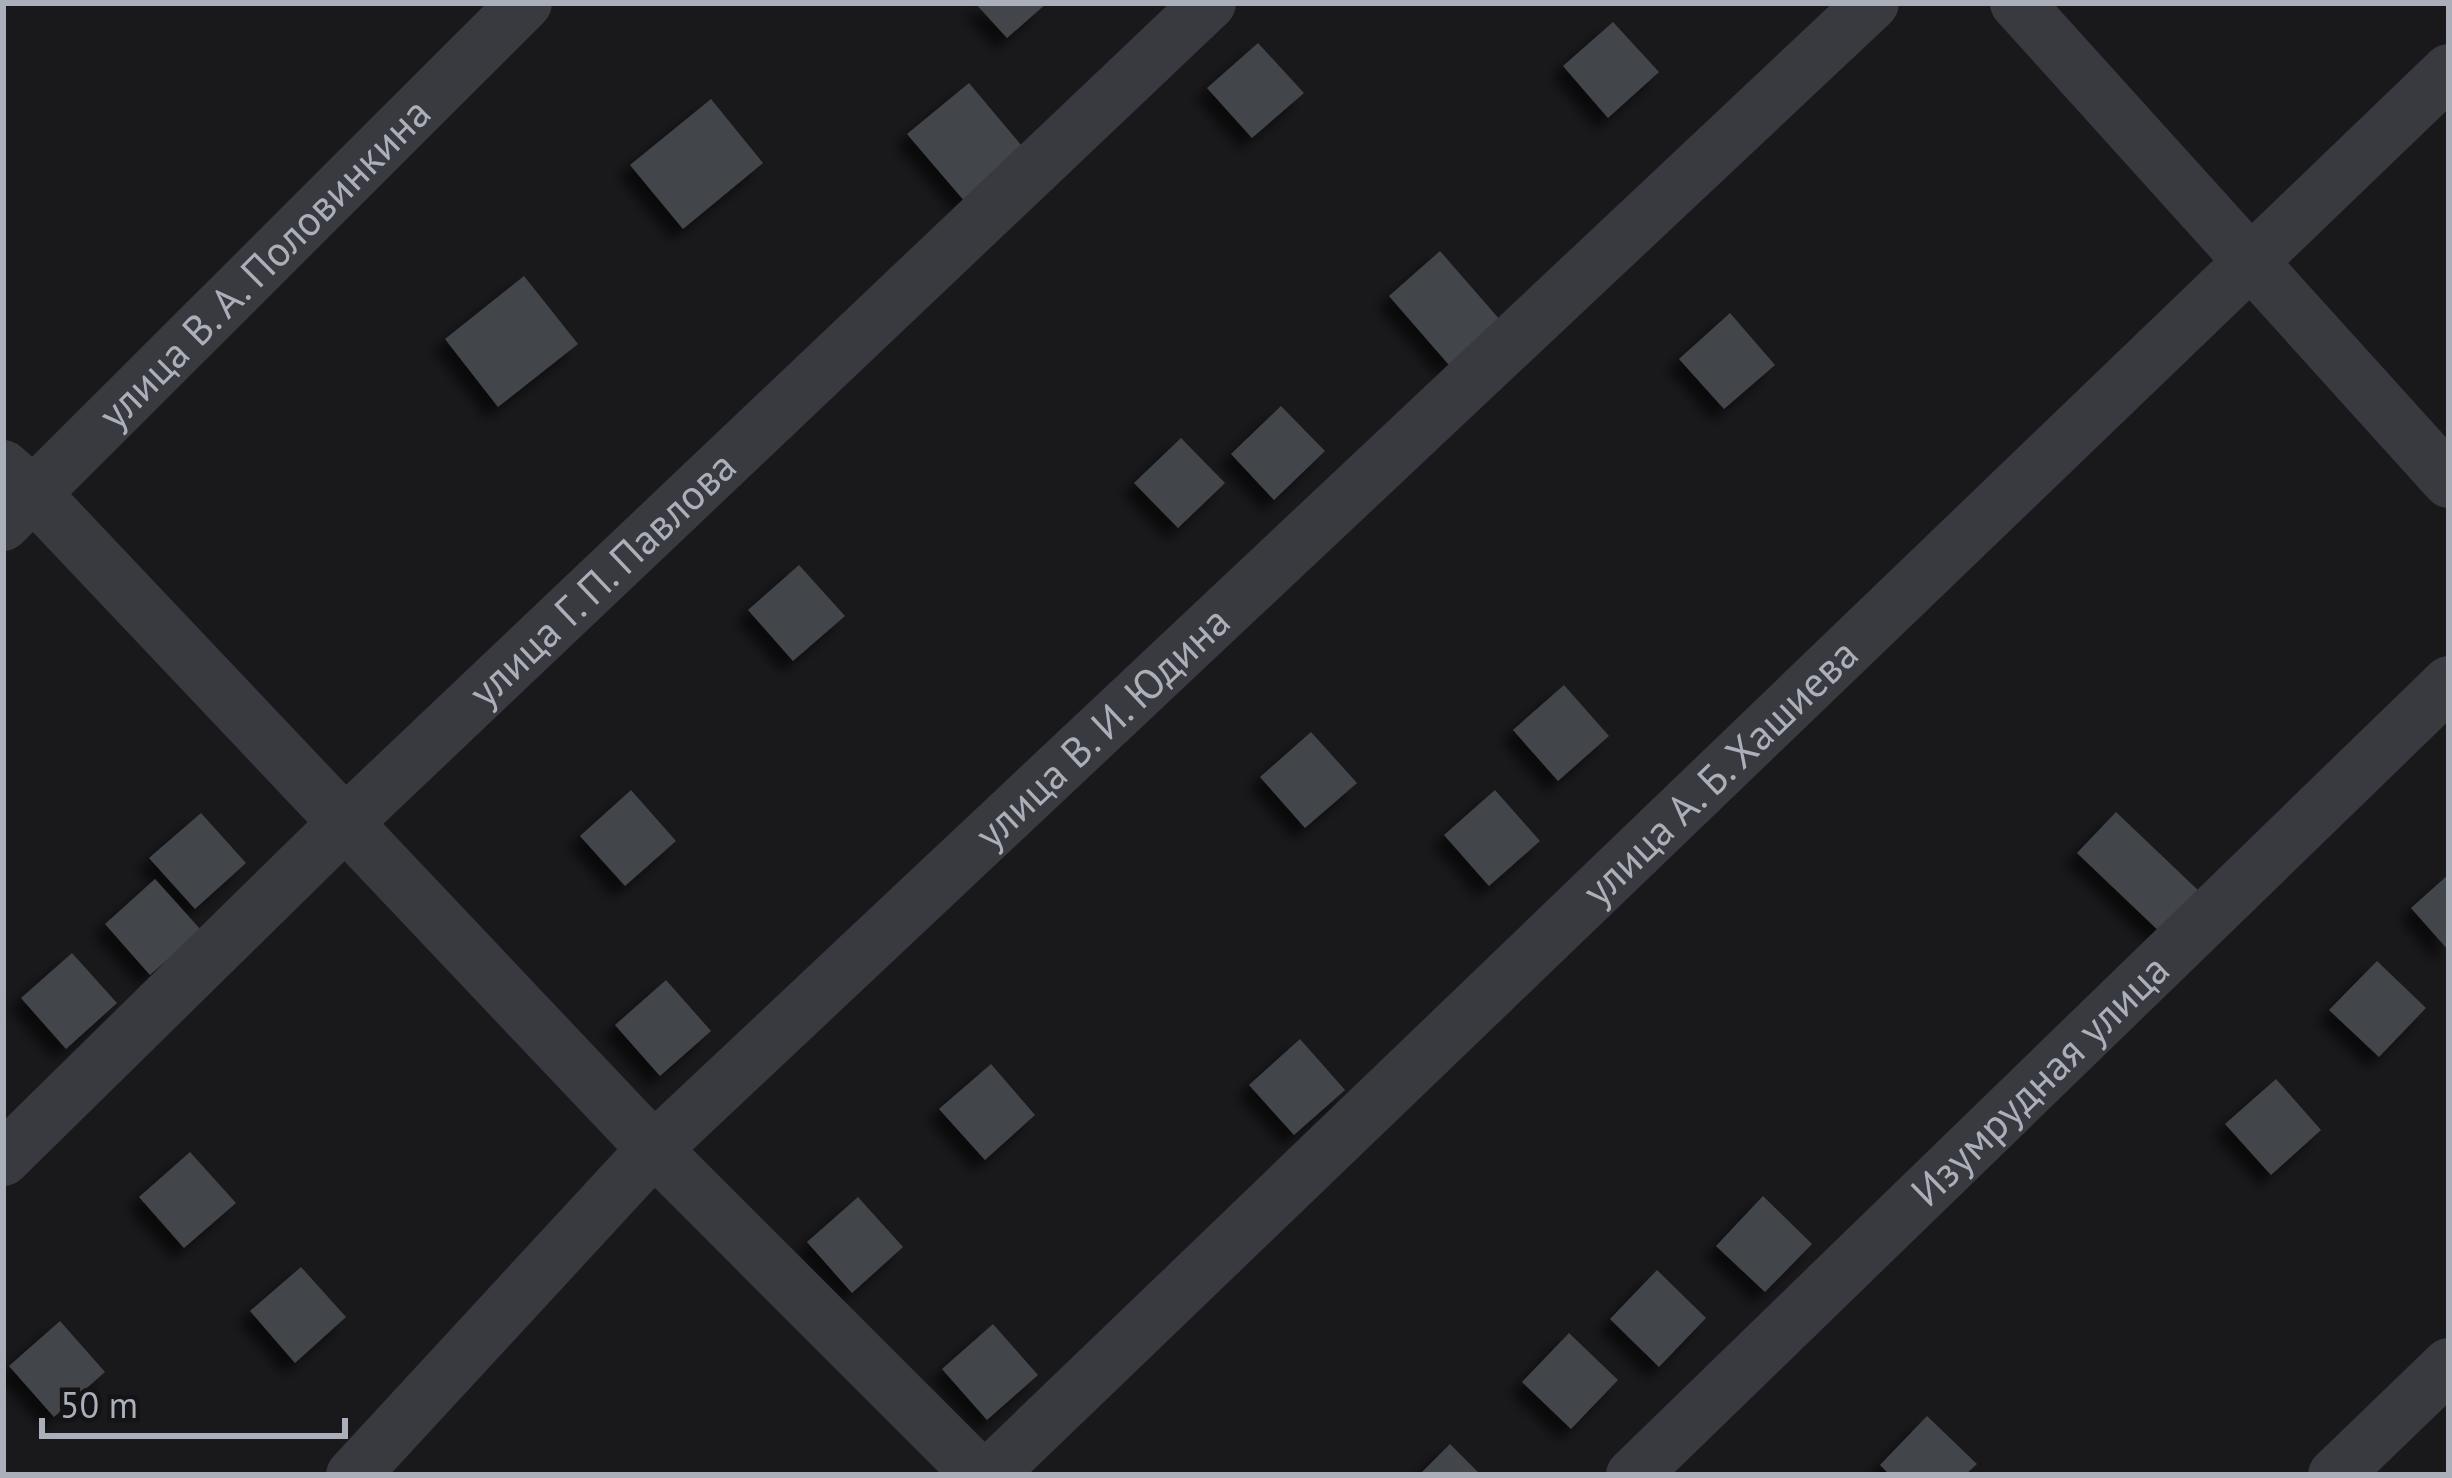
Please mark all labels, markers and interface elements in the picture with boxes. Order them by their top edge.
street label: улица В. А. Половинкина [86,85,442,441]
street label: улица Г. П. Павлова [456,439,747,719]
street label: улица В. И. Юдина [963,594,1241,860]
street label: улица А. Б. Хашиева [1570,626,1869,917]
street label: Изумрудная улица [1899,942,2180,1218]
scale bar [42,1364,345,1438]
text: 50 m [60,1381,138,1428]

